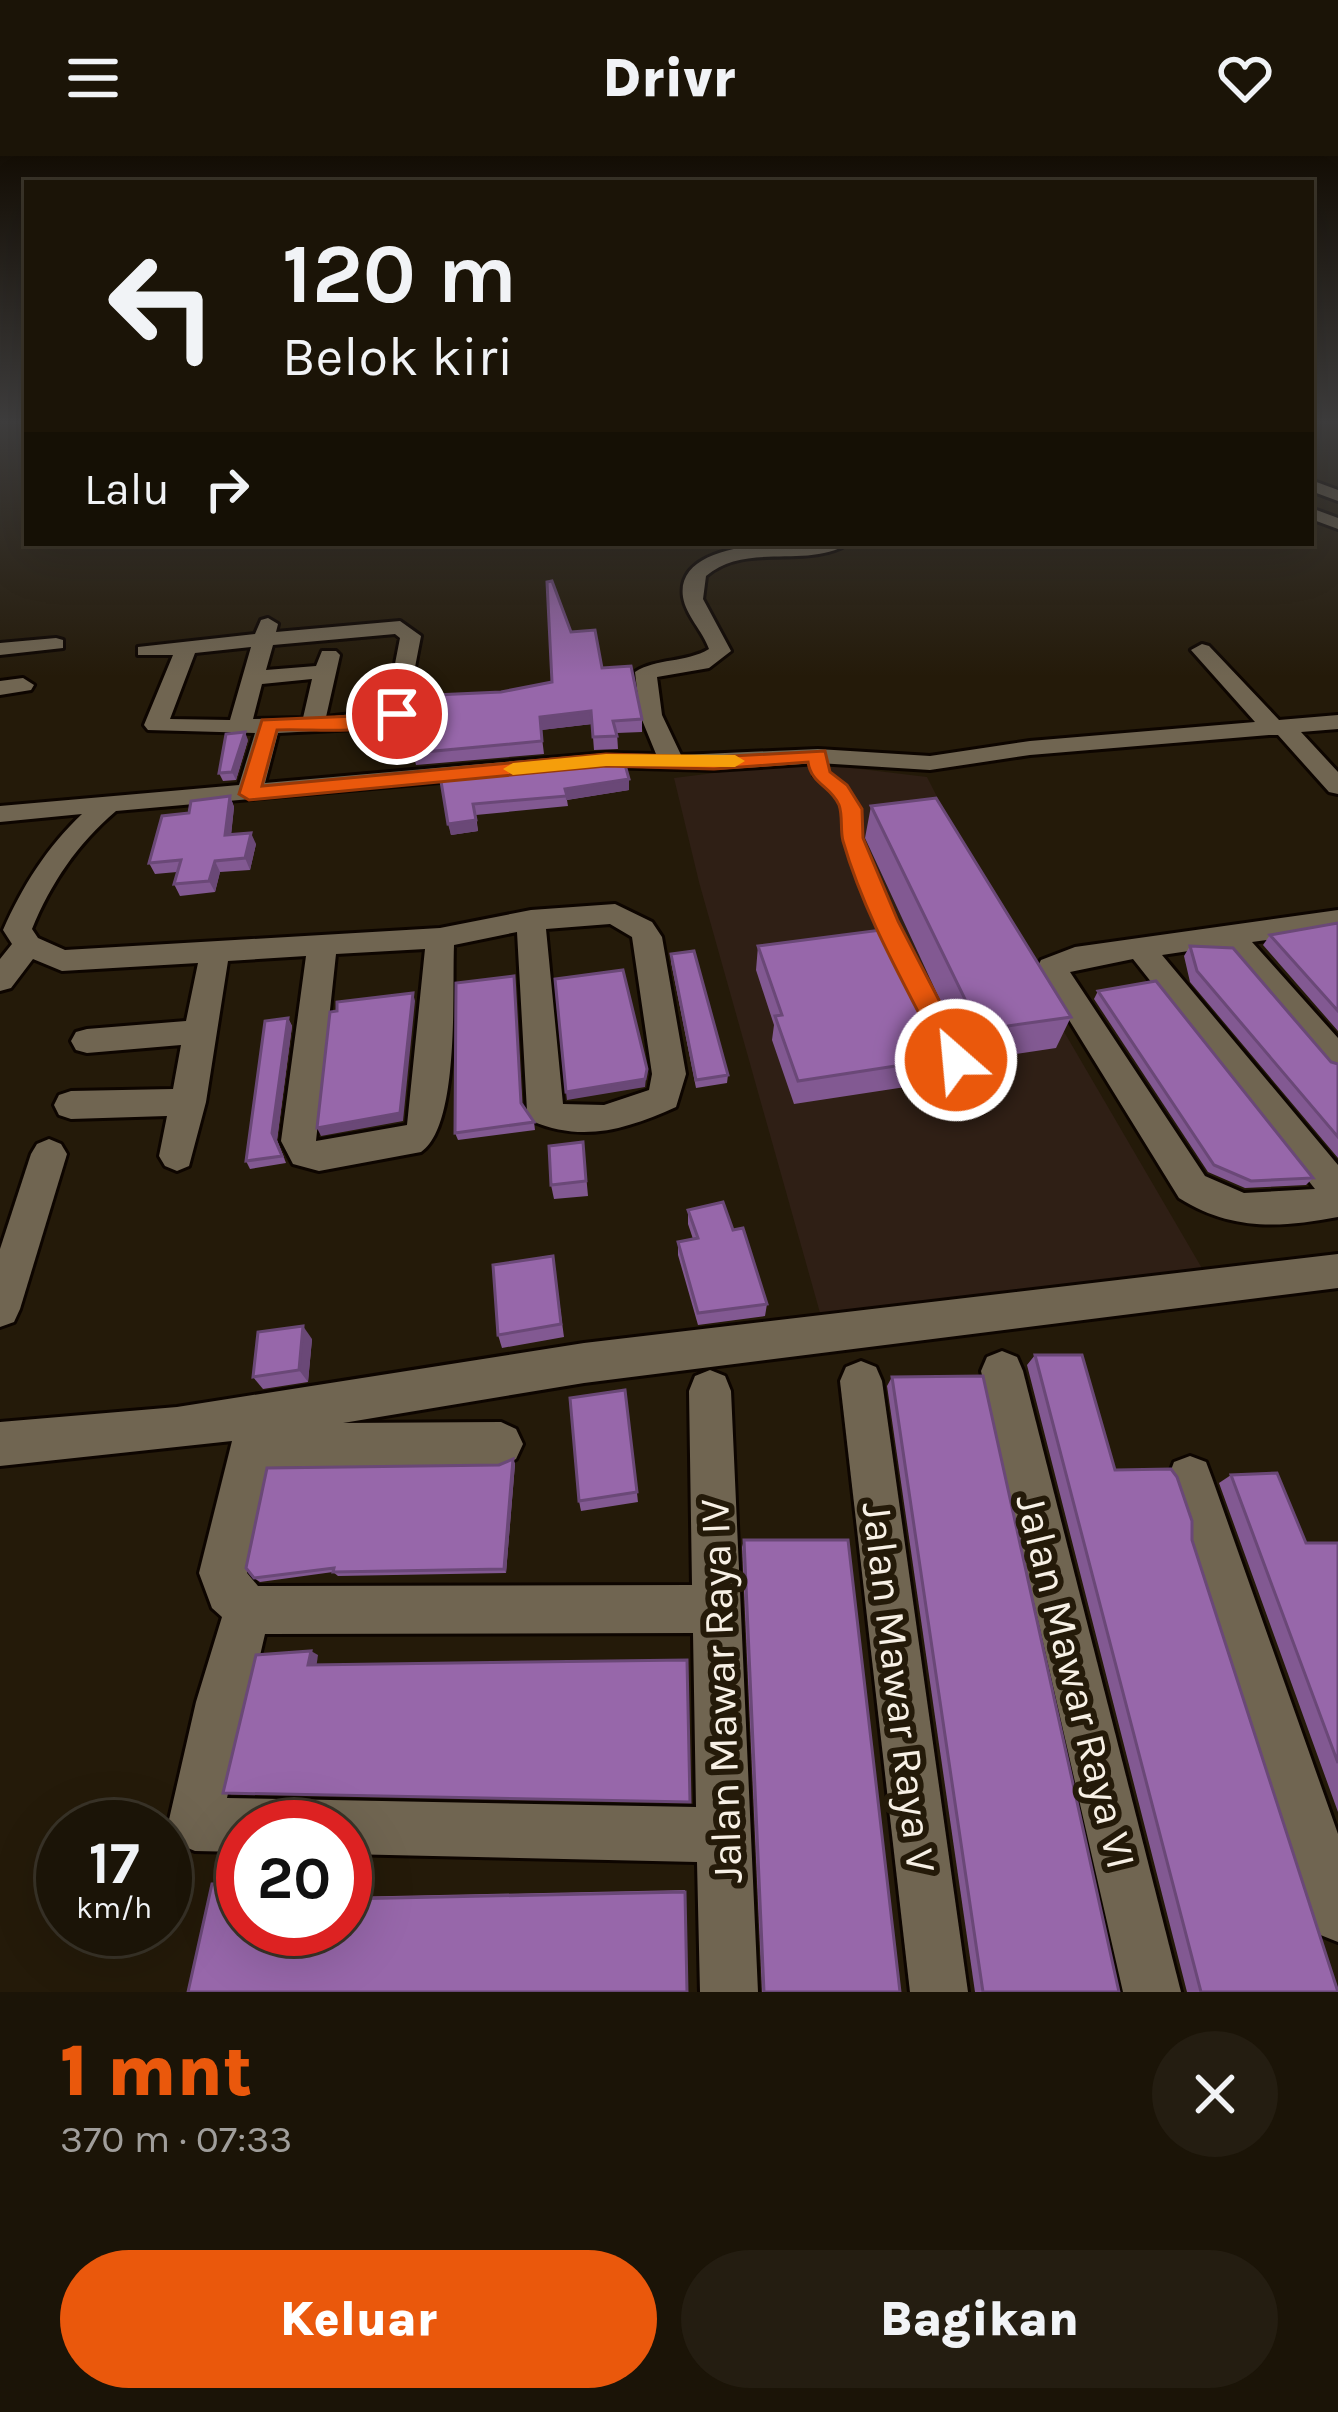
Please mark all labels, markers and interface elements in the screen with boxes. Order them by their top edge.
icon: menu [60,45,126,111]
icon: heart [1212,45,1278,111]
text: Drivr [603,46,735,110]
text: 120 m [282,225,517,323]
icon: left [84,228,240,384]
text: Belok kiri [282,325,513,389]
icon: right [194,456,260,522]
text: Lalu [84,463,170,515]
pin [346,663,448,765]
icon: arrive [364,681,430,747]
position arrow [893,997,1019,1123]
street label: Jalan Mawar Raya VI [1005,1489,1147,1874]
street label: Jalan Mawar Raya IV [689,1498,753,1884]
street label: Jalan Mawar Raya V [851,1499,947,1875]
speed limit sign: 20 [216,1800,372,1956]
text: 17 [88,1828,140,1898]
text: km/h [76,1890,152,1926]
text: 1 mnt [60,2029,253,2113]
button: close [1152,2031,1278,2157]
text: 370 m · 07:33 [60,2116,292,2162]
button: Keluar [60,2250,657,2388]
button: Bagikan [681,2250,1278,2388]

